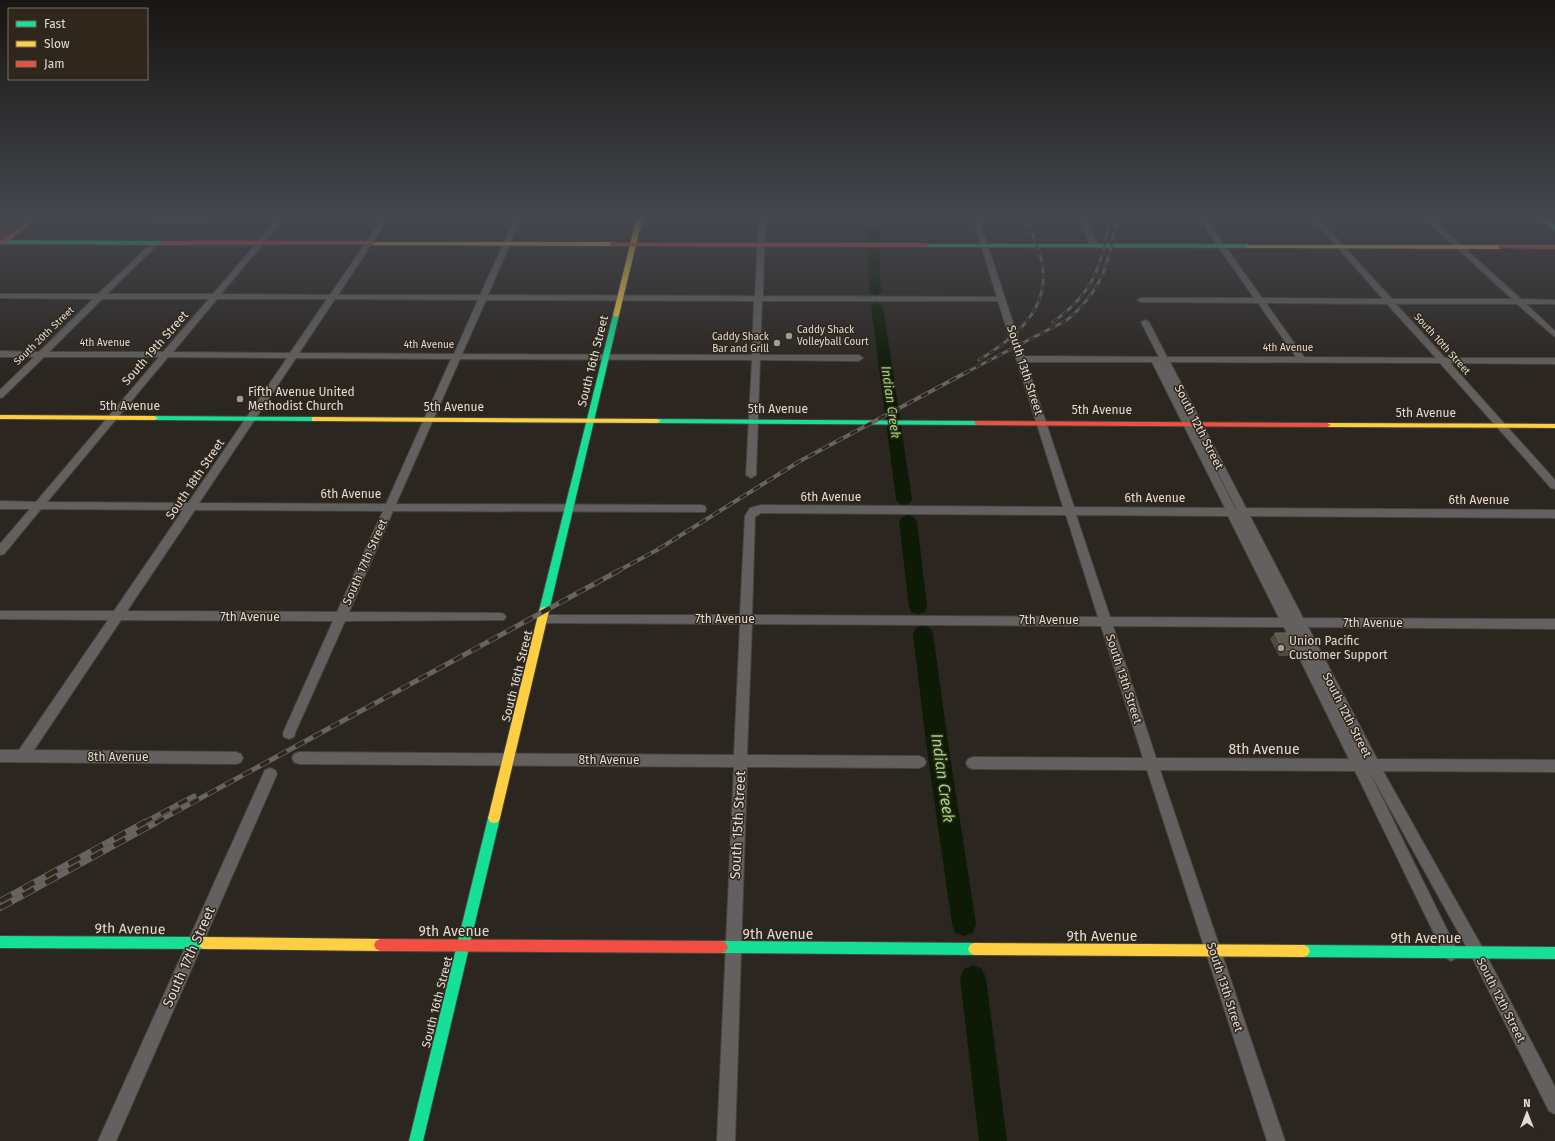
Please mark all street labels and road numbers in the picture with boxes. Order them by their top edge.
street label: South 20th Street [11,304,77,368]
street label: South 19th Street [119,308,191,388]
street label: South 10th Street [1411,311,1473,377]
street label: South 16th Street [575,313,611,408]
street label: South 13th Street [1004,323,1046,417]
street label: 4th Avenue [80,337,130,349]
street label: 4th Avenue [404,339,454,351]
street label: 4th Avenue [1263,342,1313,354]
street label: South 12th Street [1172,382,1227,472]
street label: 5th Avenue [100,399,160,413]
street label: 5th Avenue [424,400,484,414]
street label: 5th Avenue [748,402,808,416]
street label: 5th Avenue [1072,403,1132,417]
street label: 5th Avenue [1396,406,1456,420]
street label: South 18th Street [163,436,227,522]
street label: 6th Avenue [321,487,381,501]
street label: 6th Avenue [801,490,861,504]
street label: 6th Avenue [1125,491,1185,505]
street label: 6th Avenue [1449,493,1509,507]
street label: South 17th Street [340,516,391,607]
street label: 7th Avenue [220,610,280,624]
street label: 7th Avenue [695,612,755,626]
street label: 7th Avenue [1019,613,1079,627]
street label: 7th Avenue [1343,616,1403,630]
street label: South 16th Street [499,628,535,723]
street label: South 13th Street [1103,632,1145,726]
street label: South 12th Street [1320,670,1375,760]
street label: 8th Avenue [1228,741,1300,758]
street label: 8th Avenue [88,750,149,764]
street label: 8th Avenue [579,753,640,767]
street label: South 15th Street [727,769,749,880]
street label: South 17th Street [159,903,219,1010]
street label: 9th Avenue [94,920,166,938]
street label: 9th Avenue [419,923,489,940]
street label: 9th Avenue [743,926,813,943]
street label: 9th Avenue [1067,928,1137,945]
street label: 9th Avenue [1391,930,1461,947]
street label: South 13th Street [1204,940,1246,1034]
street label: South 16th Street [419,954,455,1049]
street label: South 12th Street [1474,955,1529,1045]

